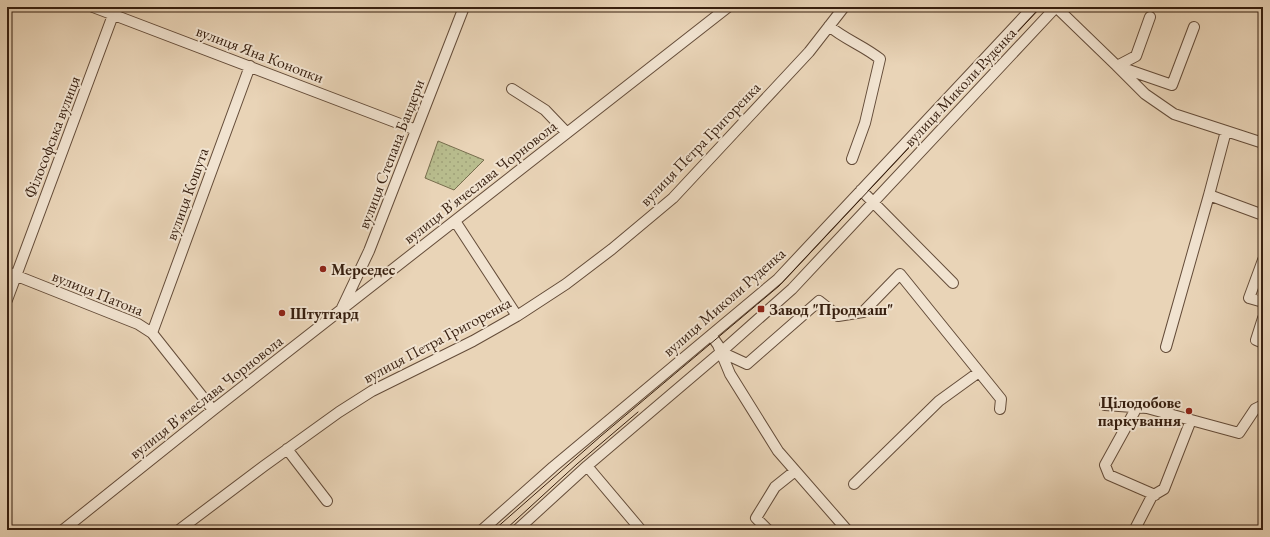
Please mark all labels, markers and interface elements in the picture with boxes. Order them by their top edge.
street label: вулиця Яна Конопки [193,20,327,88]
street label: вулиця Миколи Руденка [899,22,1021,151]
street label: Філософська вулиця [19,73,85,201]
street label: вулиця Степана Бандери [353,76,429,232]
street label: вулиця Петра Григоренка [635,77,765,211]
street label: вулиця В'ячеслава Чорновола [399,115,561,248]
street label: вулиця Кошута [161,144,214,243]
street label: вулиця Миколи Руденка [658,242,790,361]
place label: Мерседес [331,259,396,280]
marker: Мерседес [318,264,328,274]
street label: вулиця Патона [49,265,147,321]
street label: вулиця Петра Григоренка [359,292,515,388]
place label: Завод "Продмаш" [769,299,893,320]
place label: Штутгард [290,303,360,324]
marker: Завод "Продмаш" [756,304,766,314]
marker: Штутгард [277,308,287,318]
street label: вулиця В'ячеслава Чорновола [125,330,287,463]
place label: Цілодобове паркування [1098,392,1181,431]
marker: Цілодобове паркування [1184,406,1194,416]

